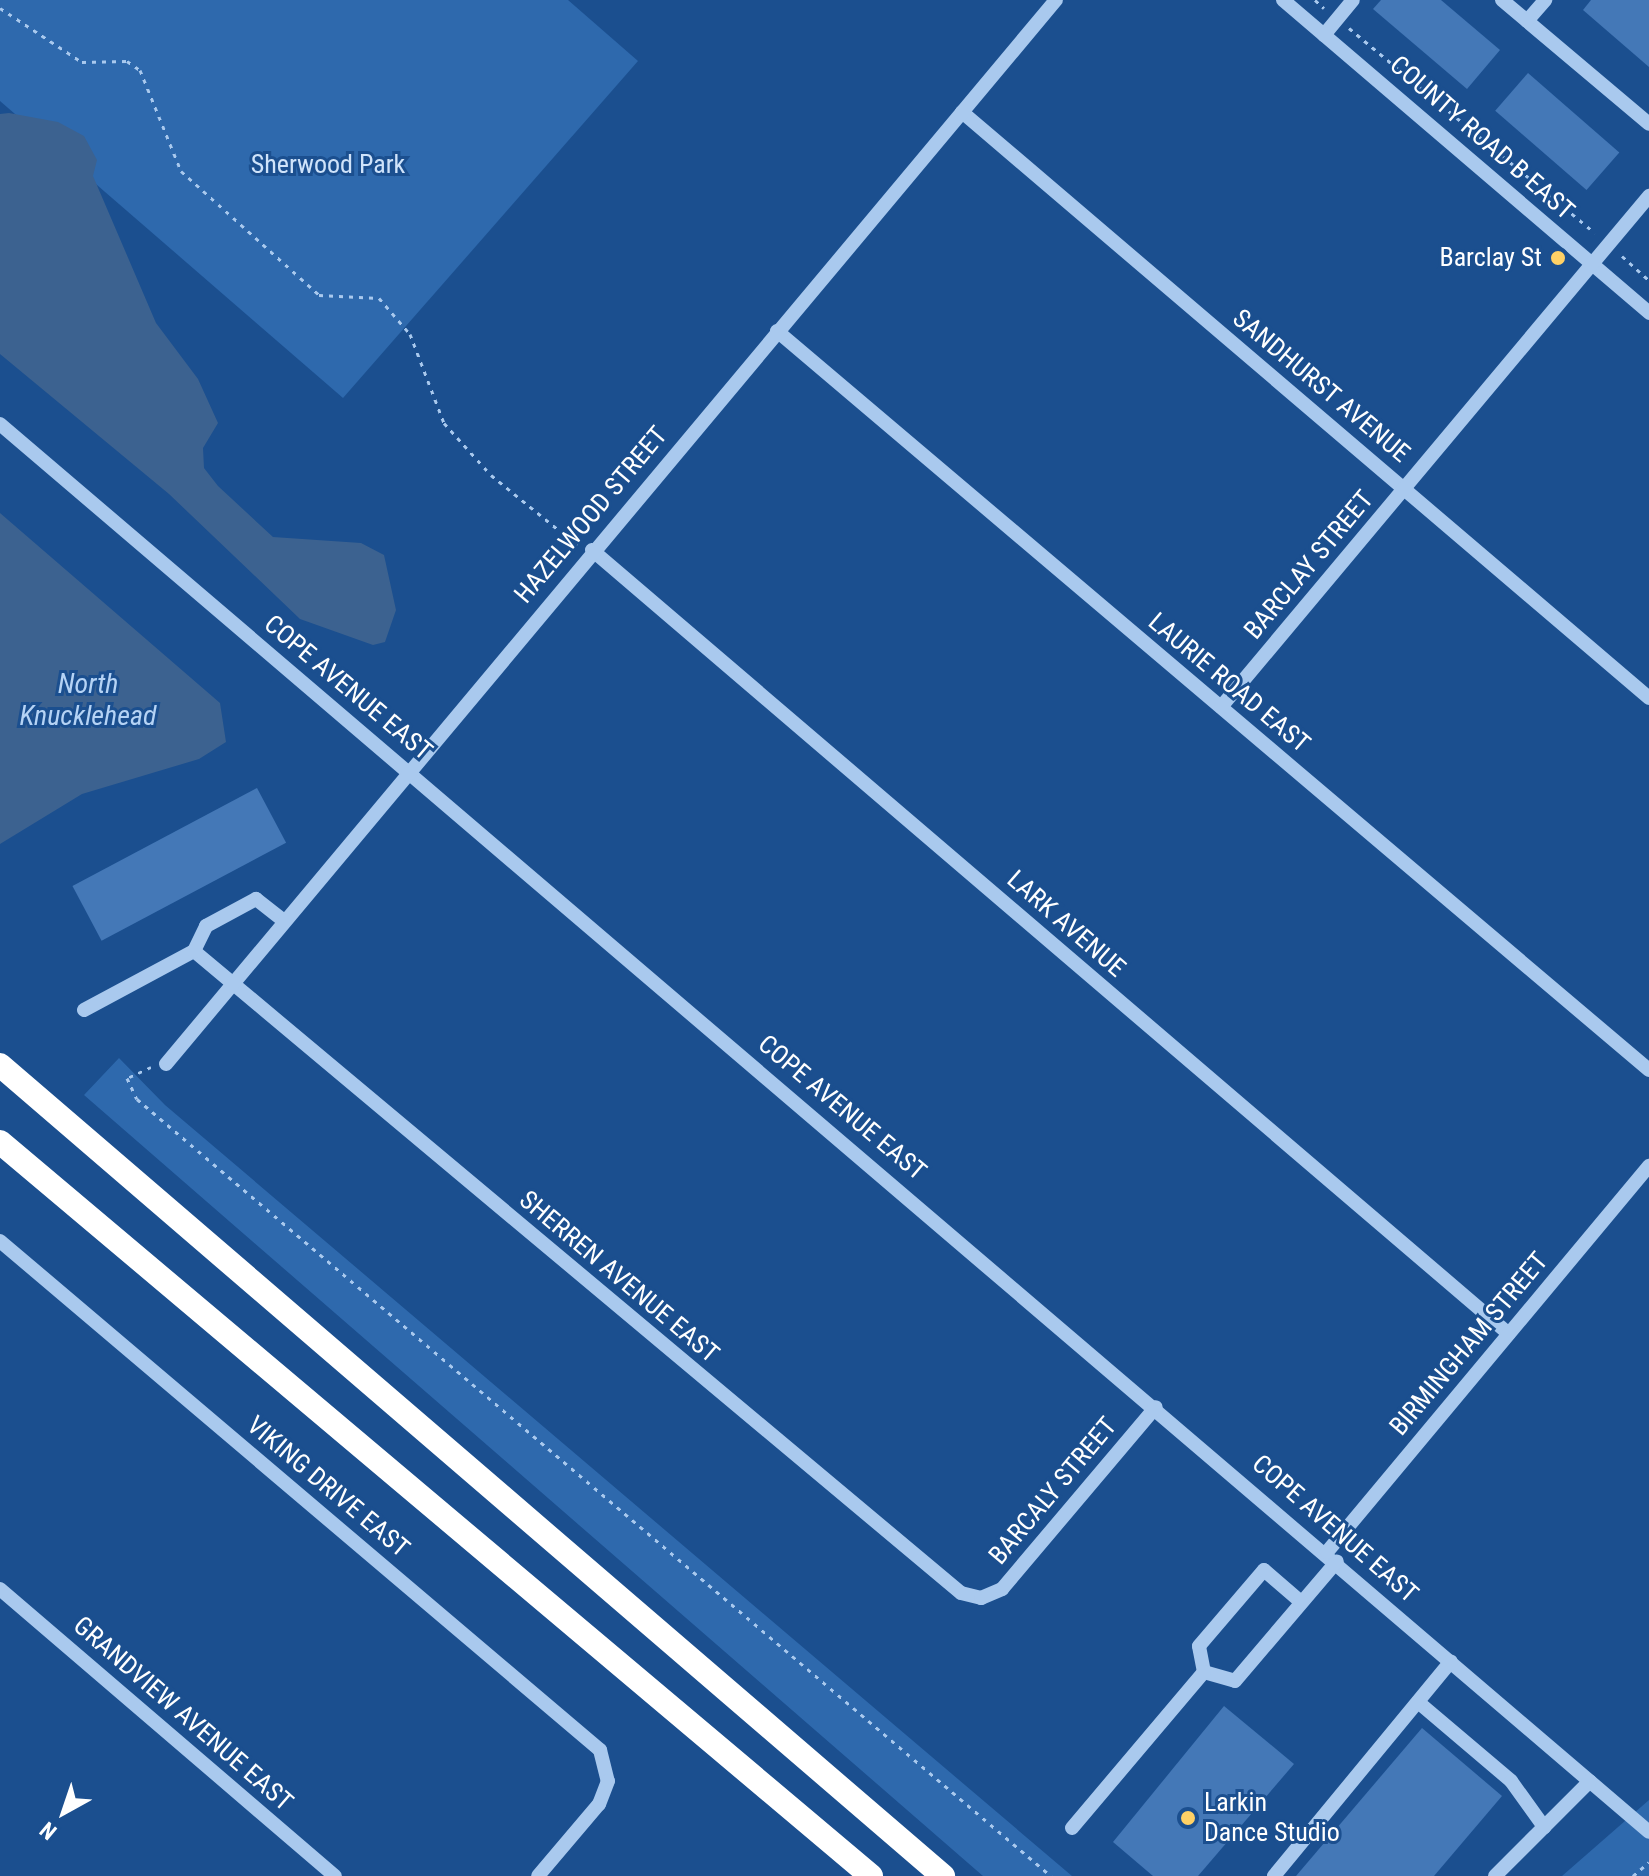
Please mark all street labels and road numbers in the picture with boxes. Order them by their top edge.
street label: COUNTY ROAD B EAST [1383,49,1581,227]
street label: SANDHURST AVENUE [1226,303,1416,469]
street label: HAZELWOOD STREET [508,420,674,610]
street label: BARCLAY STREET [1238,484,1380,646]
street label: LAURIE ROAD EAST [1142,606,1316,760]
street label: COPE AVENUE EAST [258,609,438,767]
street label: LARK AVENUE [1000,864,1132,984]
street label: COPE AVENUE EAST [752,1029,932,1187]
street label: SHERREN AVENUE EAST [513,1184,725,1370]
street label: BIRMINGHAM STREET [1383,1246,1555,1442]
street label: VIKING DRIVE EAST [240,1410,416,1564]
street label: BARCALY STREET [983,1411,1123,1571]
street label: COPE AVENUE EAST [1246,1448,1424,1610]
street label: GRANDVIEW AVENUE EAST [67,1610,299,1818]

